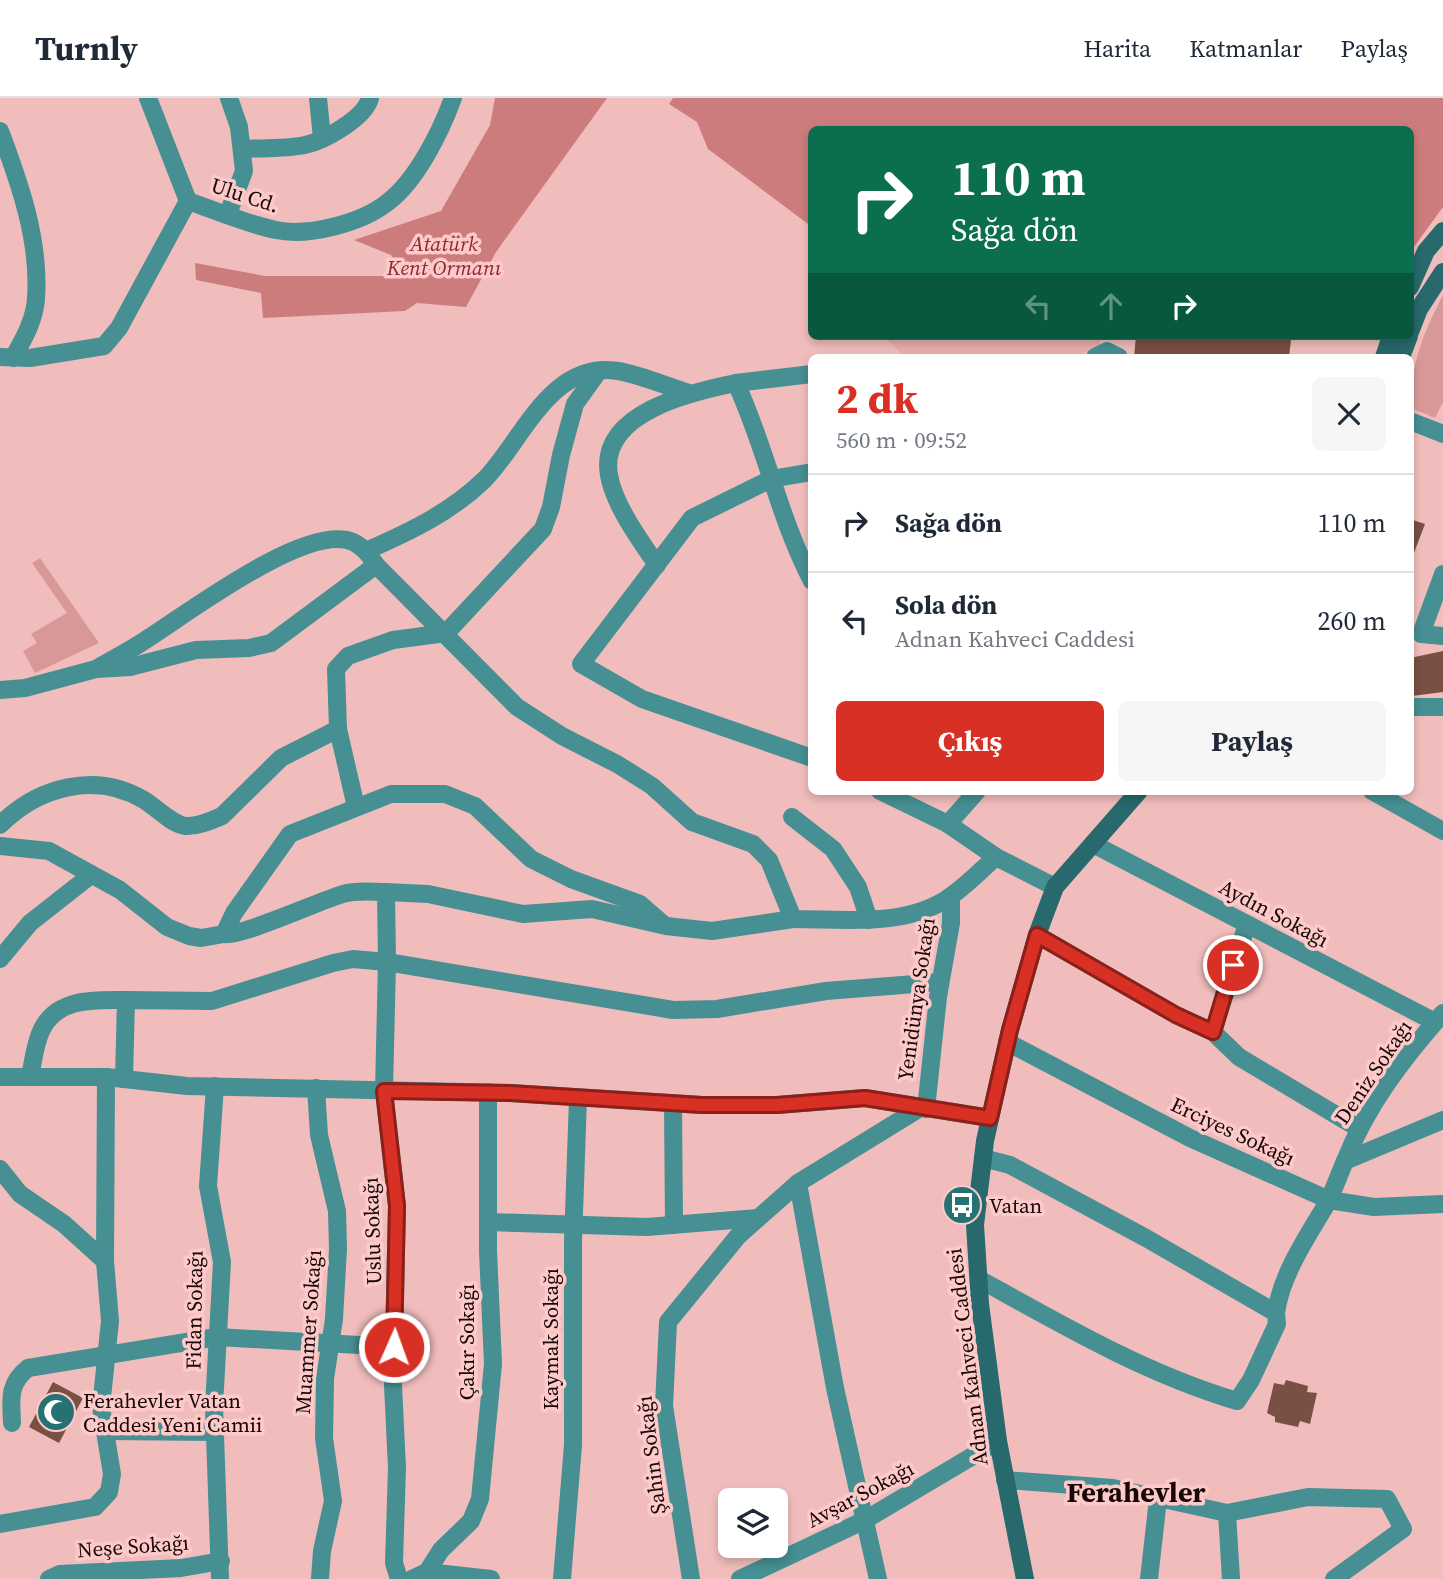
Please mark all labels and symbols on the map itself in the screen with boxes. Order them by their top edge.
street label: Ulu Cd. [207,170,283,220]
park label: Atatürk Kent Ormanı [386,229,502,282]
street label: Aydın Sokağı [1214,872,1334,954]
street label: Yenidünya Sokağı [890,916,942,1082]
pin [1203,935,1263,995]
street label: Deniz Sokağı [1327,1014,1419,1130]
street label: Erciyes Sokağı [1166,1090,1300,1172]
street label: Uslu Sokağı [356,1177,388,1285]
bus stop icon: Vatan [941,1184,983,1226]
place label: Vatan [989,1191,1043,1220]
street label: Adnan Kahveci Caddesi [939,1247,995,1467]
street label: Muammer Sokağı [288,1249,328,1415]
street label: Fidan Sokağı [178,1250,210,1370]
street label: Kaymak Sokağı [536,1268,565,1410]
street label: Çakır Sokağı [452,1284,481,1400]
position arrow [357,1310,431,1384]
place label: Ferahevler Vatan Caddesi Yeni Camii [83,1386,262,1439]
mosque icon: Ferahevler Vatan Caddesi Yeni Camii [35,1391,77,1433]
street label: Şahin Sokağı [629,1394,673,1516]
street label: Avşar Sokağı [801,1454,919,1534]
district label: Ferahevler [1066,1473,1206,1511]
street label: Neşe Sokağı [76,1528,190,1564]

